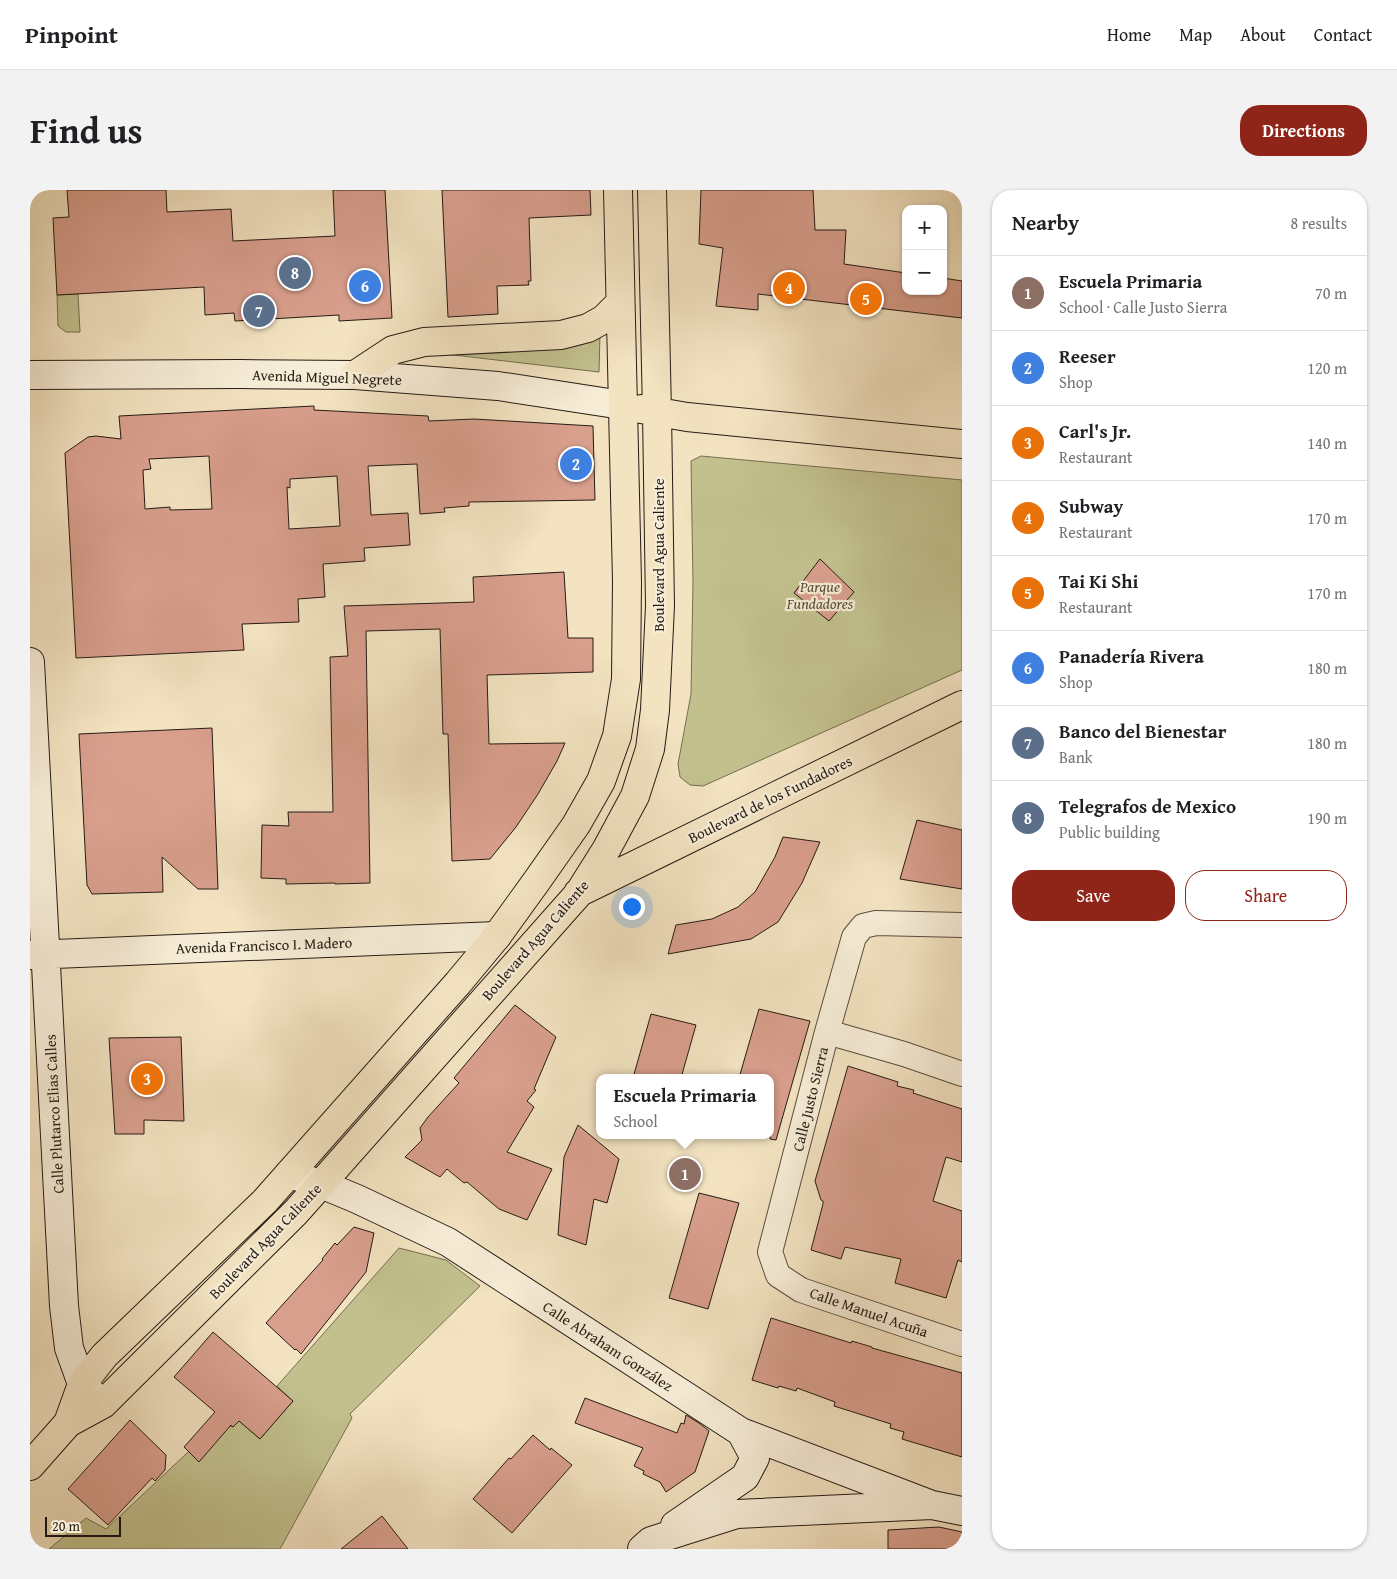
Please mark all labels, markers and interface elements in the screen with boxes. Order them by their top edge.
text: Pinpoint [25,17,118,52]
text: Home [1107,21,1151,48]
text: Map [1179,21,1212,48]
text: About [1240,21,1286,48]
text: Contact [1314,21,1372,48]
text: Find us [30,105,143,156]
button: Directions [1240,105,1367,156]
map controls [902,205,947,295]
button: + [902,205,947,250]
text: Nearby [1012,207,1079,238]
text: 8 results [1290,211,1347,235]
button: − [902,250,947,295]
pin: 8 [279,254,311,292]
pin: 6 [349,267,381,305]
text: Escuela Primaria [1059,267,1202,295]
pin: 4 [773,269,805,307]
pin: 5 [850,280,882,318]
text: 1 [1024,281,1032,305]
text: 70 m [1315,281,1347,305]
pin: 7 [243,292,275,330]
text: School · Calle Justo Sierra [1059,295,1227,319]
text: Reeser [1059,342,1116,370]
text: 2 [1024,356,1032,380]
text: 120 m [1307,356,1347,380]
street label: Avenida Miguel Negrete [252,364,402,390]
text: Shop [1059,370,1093,394]
text: Carl's Jr. [1059,417,1131,445]
text: 3 [1024,431,1032,455]
text: 140 m [1307,431,1347,455]
pin: 2 [560,445,592,483]
text: Restaurant [1059,445,1133,469]
street label: Boulevard Agua Caliente [648,478,669,632]
text: Subway [1059,492,1123,520]
text: 4 [1024,506,1032,530]
text: 170 m [1307,506,1347,530]
text: Restaurant [1059,520,1133,544]
text: Tai Ki Shi [1059,567,1138,595]
park label: Parque Fundadores [786,576,854,614]
text: 5 [1024,581,1032,605]
text: 170 m [1307,581,1347,605]
text: Restaurant [1059,595,1133,619]
text: Panadería Rivera [1059,642,1204,670]
text: 6 [1024,656,1032,680]
text: 180 m [1307,656,1347,680]
text: Shop [1059,670,1093,694]
text: Banco del Bienestar [1059,717,1226,745]
text: 7 [1024,731,1032,755]
text: 180 m [1307,731,1347,755]
text: Bank [1059,745,1093,769]
street label: Boulevard de los Fundadores [684,750,856,848]
text: Telegrafos de Mexico [1059,792,1236,820]
text: 8 [1024,806,1032,830]
text: 190 m [1307,806,1347,830]
text: Public building [1059,820,1160,844]
button: Save [1012,870,1175,921]
button: Share [1185,870,1347,921]
street label: Boulevard Agua Caliente [477,875,593,1005]
your location [619,894,645,920]
street label: Avenida Francisco I. Madero [175,931,353,959]
street label: Calle Plutarco Elias Calles [39,1034,69,1194]
street label: Calle Justo Sierra [787,1045,833,1153]
pin: 3 [131,1060,163,1098]
popup [596,1074,774,1139]
text: Escuela Primaria [613,1081,757,1109]
text: School [613,1109,658,1133]
pin: 1 [669,1155,701,1193]
street label: Boulevard Agua Caliente [204,1178,326,1304]
street label: Calle Manuel Acuña [807,1282,931,1342]
street label: Calle Abraham González [539,1296,678,1396]
scale bar [45,1514,121,1537]
text: 20 m [52,1516,80,1536]

